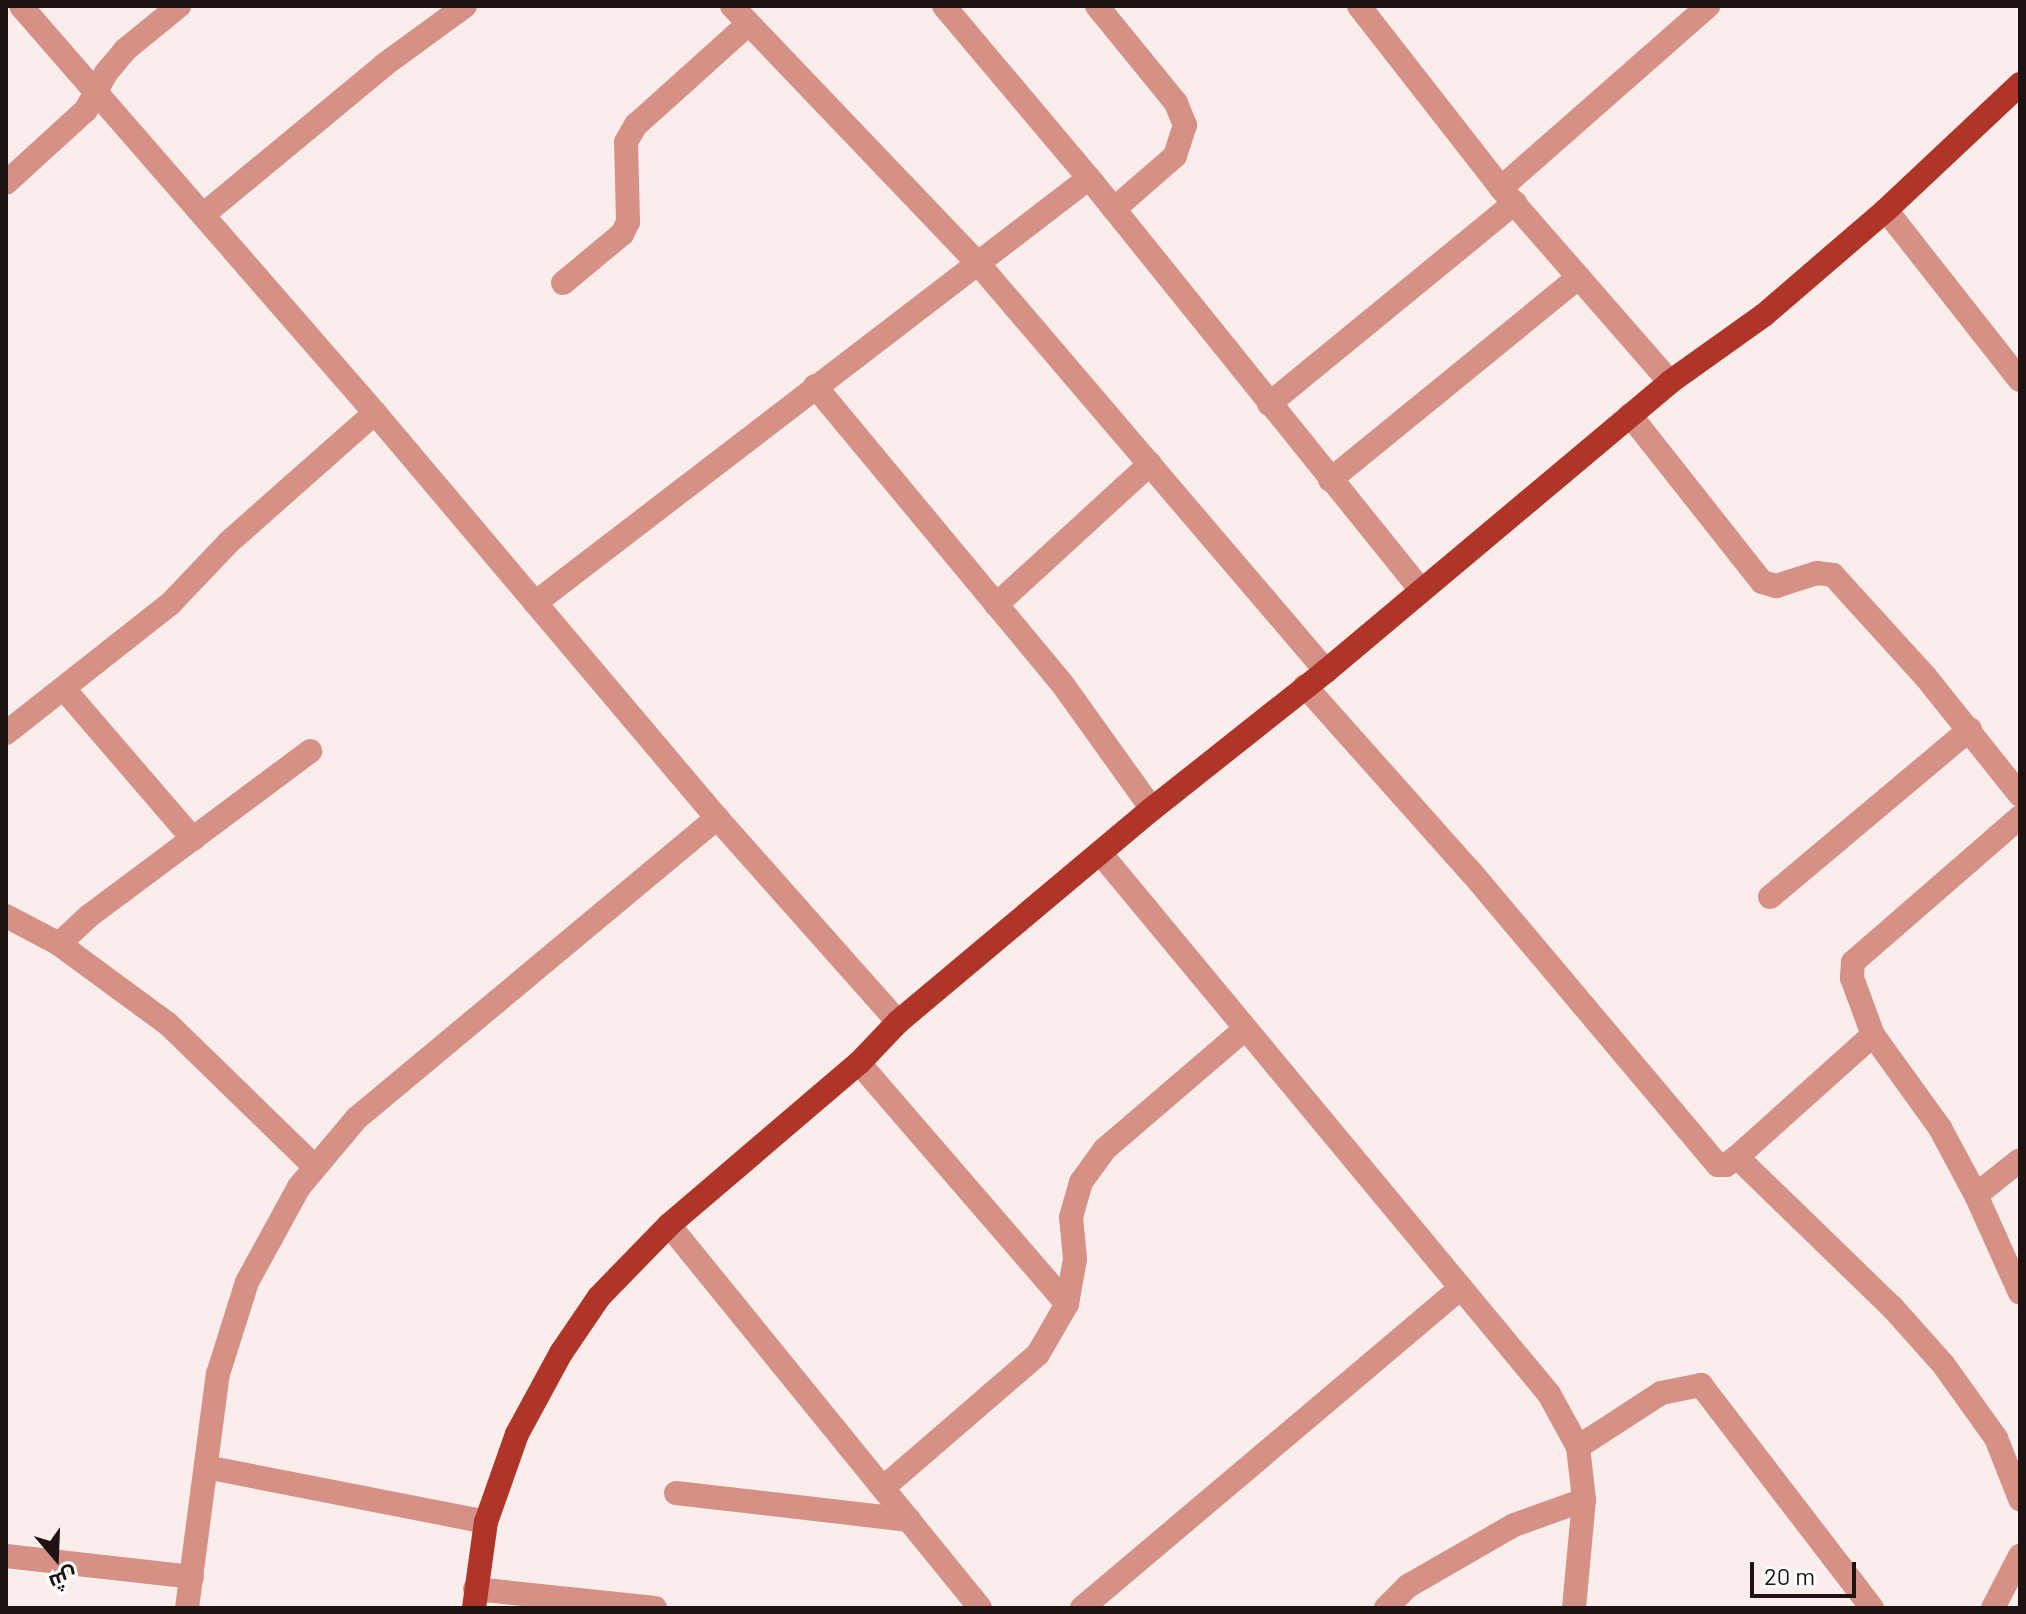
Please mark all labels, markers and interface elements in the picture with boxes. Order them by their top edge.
north arrow [16,1518,96,1598]
scale bar [1754,1546,1860,1596]
text: 20 m [1764,1561,1815,1590]
text: ش [46,1564,81,1598]

